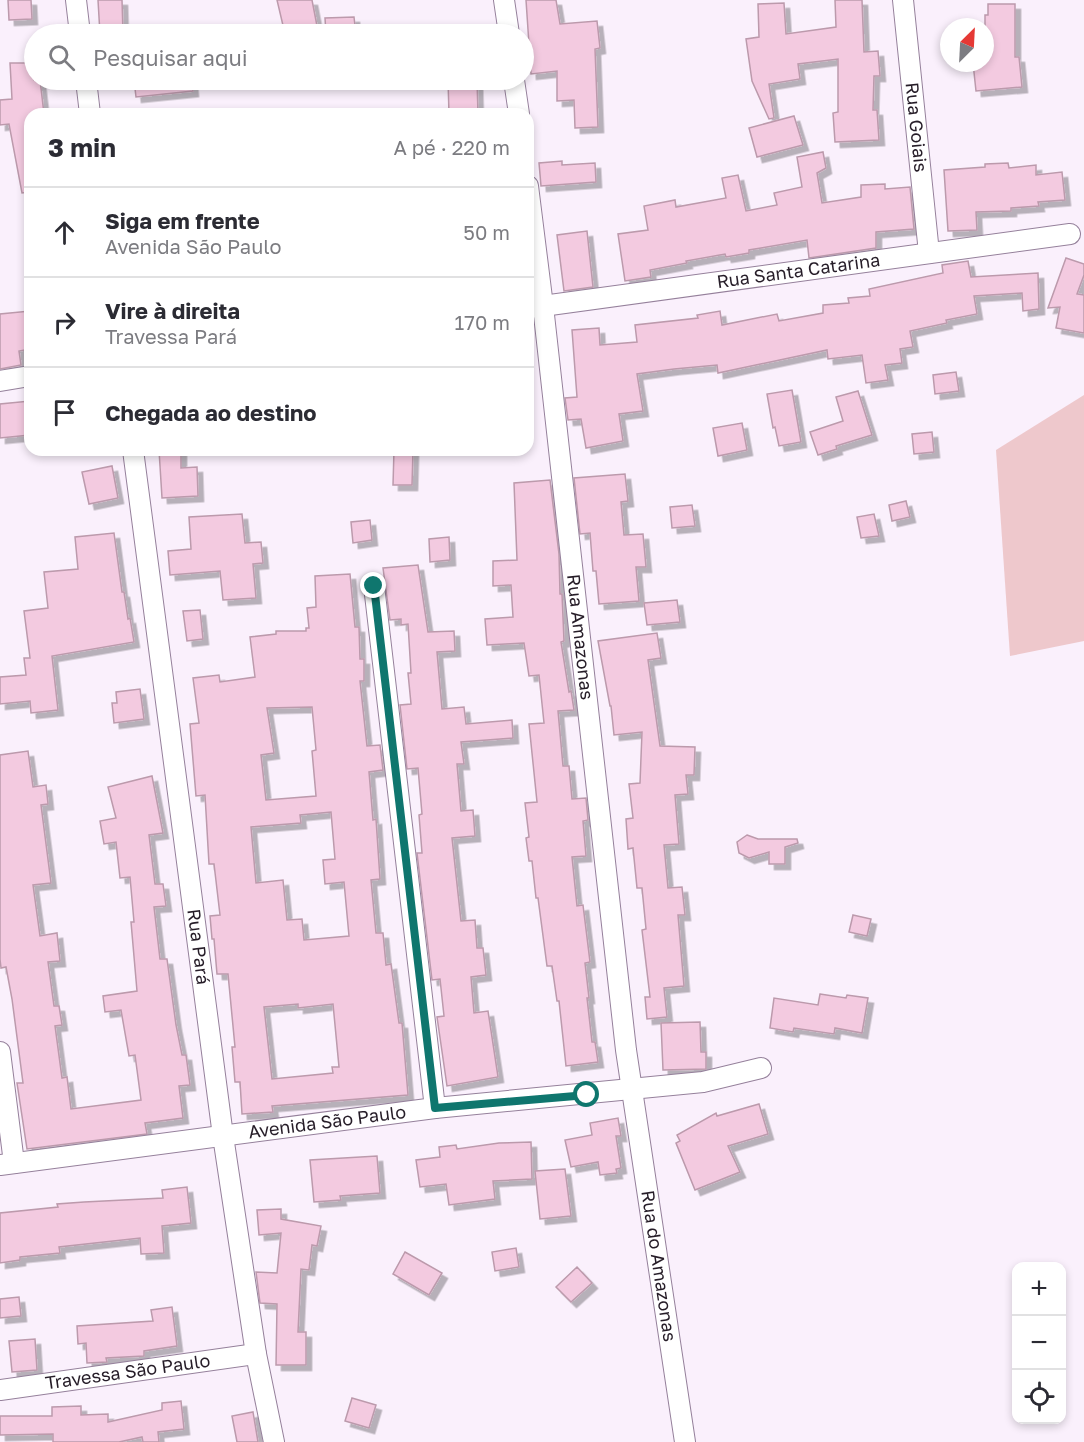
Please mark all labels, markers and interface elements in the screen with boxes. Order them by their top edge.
north arrow [940,18,994,72]
search box [24,24,534,90]
icon: search [45,41,78,74]
text: Pesquisar aqui [93,44,248,71]
street label: Rua Goiais [902,81,933,173]
text: 3 min [48,132,116,163]
text: A pé · 220 m [393,135,510,159]
text: Siga em frente [105,207,260,234]
icon: ahead [48,216,81,249]
text: 50 m [463,220,510,244]
text: Avenida São Paulo [105,234,281,258]
street label: Rua Santa Catarina [715,248,881,292]
text: Vire à direita [105,297,240,324]
icon: right [48,306,81,339]
text: 170 m [455,310,510,334]
text: Travessa Pará [105,324,237,348]
icon: arrive [48,396,81,429]
text: Chegada ao destino [105,399,317,426]
route end [360,572,386,598]
street label: Rua Amazonas [563,573,599,701]
street label: Rua Pará [183,907,215,986]
route start [573,1081,599,1107]
street label: Avenida São Paulo [247,1100,407,1142]
street label: Rua do Amazonas [637,1189,682,1343]
map controls [1012,1262,1066,1424]
button: + [1012,1262,1066,1316]
button: − [1012,1316,1066,1370]
street label: Travessa São Paulo [44,1349,211,1394]
button: locate [1012,1370,1066,1424]

